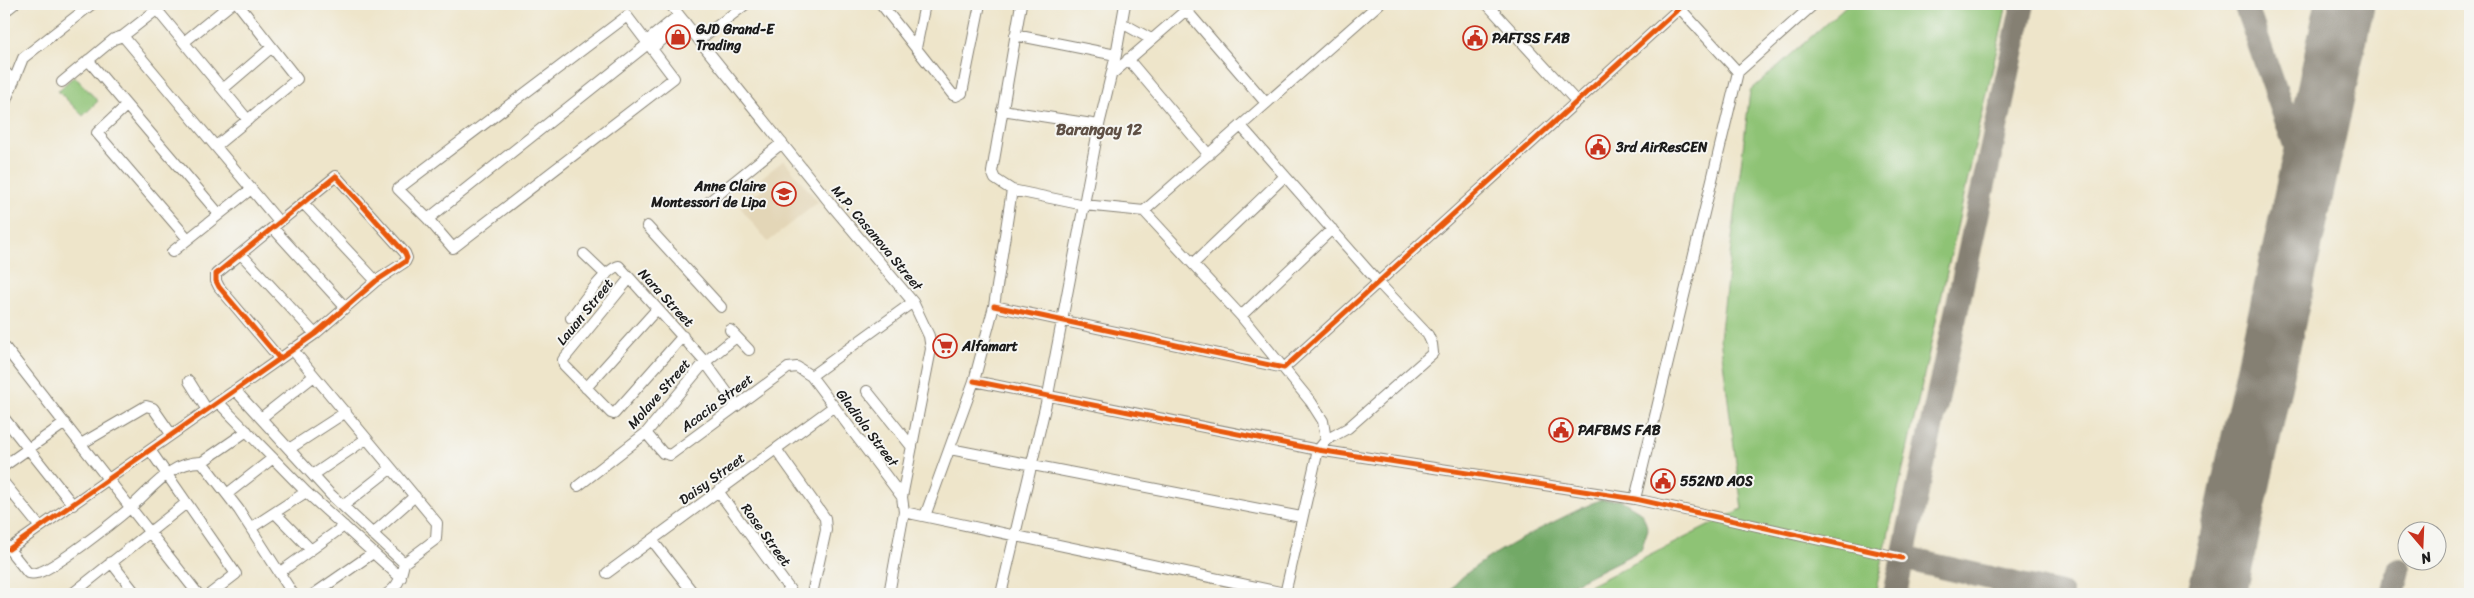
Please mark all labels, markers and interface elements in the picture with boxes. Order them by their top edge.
place label: GJD Grand-E Trading [695,17,775,58]
shop icon: GJD Grand-E Trading [665,24,691,50]
public building icon: PAFTSS FAB [1462,25,1488,51]
place label: PAFTSS FAB [1492,26,1570,51]
district label: Barangay 12 [1056,115,1143,144]
public building icon: 3rd AirResCEN [1585,134,1611,160]
place label: 3rd AirResCEN [1615,135,1708,160]
place label: Anne Claire Montessori de Lipa [650,174,767,215]
street label: M.P. Casanova Street [825,179,930,298]
school or university icon: Anne Claire Montessori de Lipa [771,181,797,207]
street label: Nara Street [632,262,700,334]
street label: Lauan Street [550,273,620,351]
supermarket icon: Alfamart [932,333,958,359]
place label: Alfamart [961,334,1019,359]
street label: Molave Street [621,353,697,435]
street label: Acacia Street [675,367,759,439]
street label: Gladiola Street [829,383,906,474]
public building icon: PAFBMS FAB [1548,417,1574,443]
place label: PAFBMS FAB [1578,418,1661,443]
street label: Daisy Street [673,446,751,512]
public building icon: 552ND AOS [1650,468,1676,494]
place label: 552ND AOS [1680,469,1753,494]
street label: Rose Street [734,498,798,572]
north arrow [2396,520,2446,570]
text: N [2417,544,2436,571]

